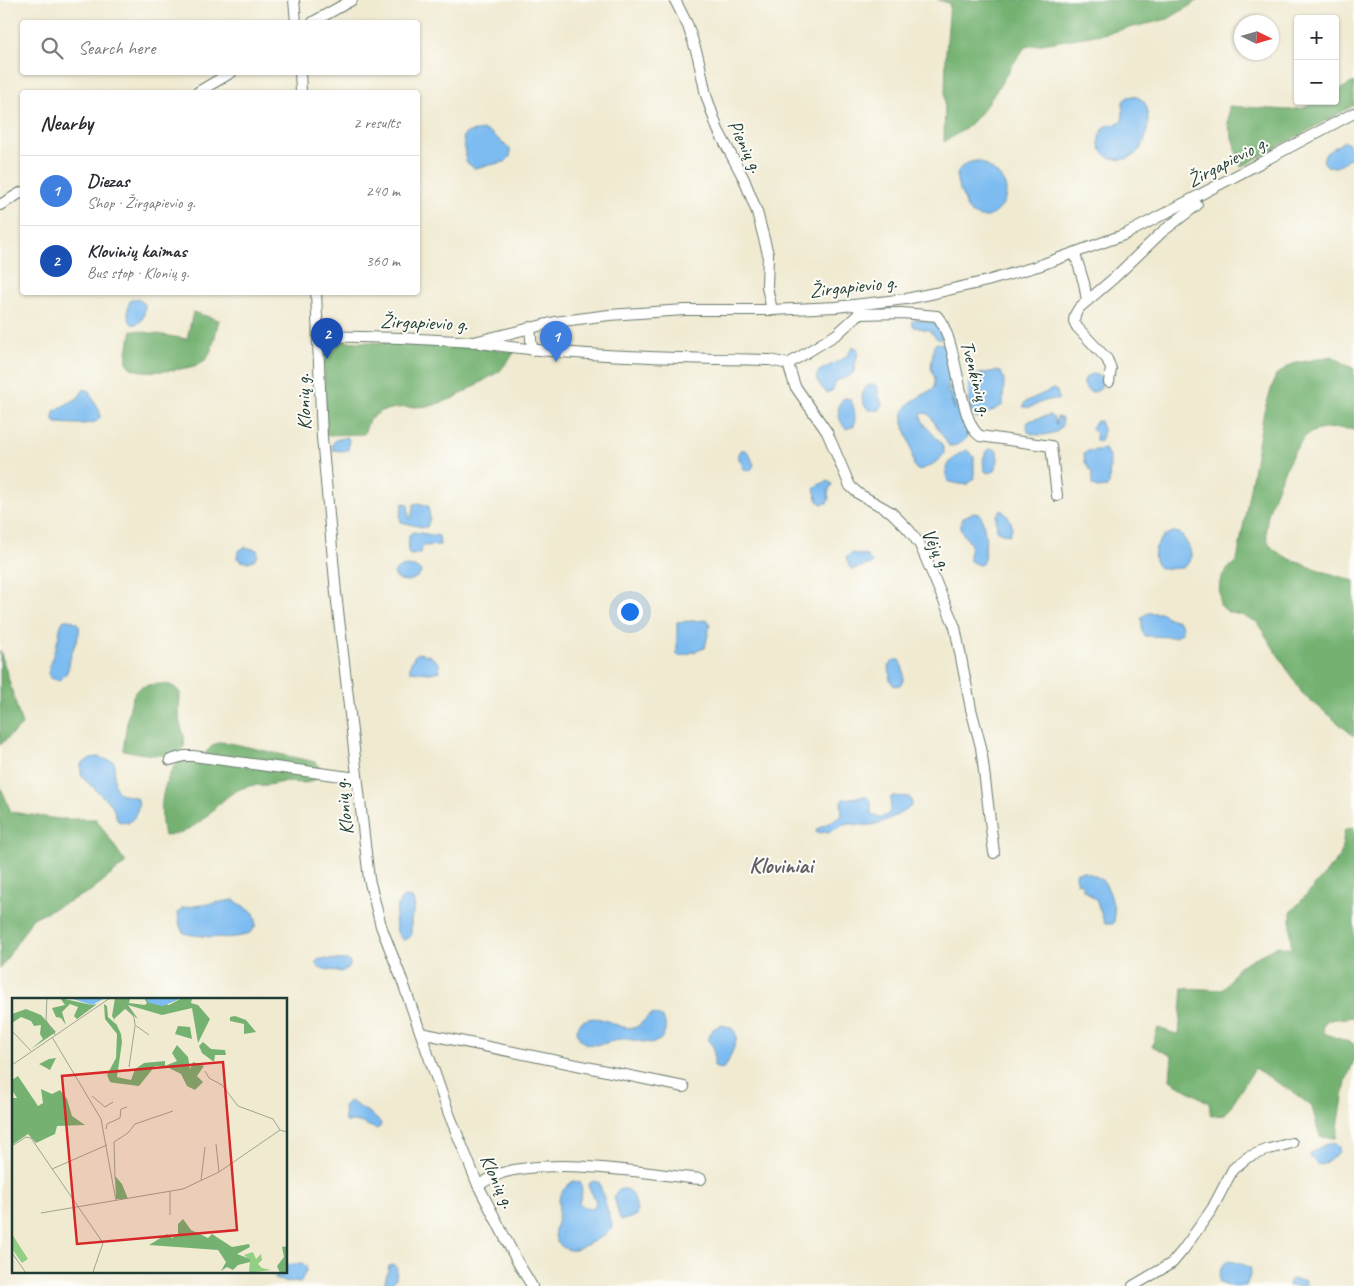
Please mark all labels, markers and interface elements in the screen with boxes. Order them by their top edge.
north arrow [1234,15,1279,60]
map controls [1294,15,1339,105]
button: + [1294,15,1339,60]
search box [20,20,420,75]
icon: search [38,34,66,62]
text: Search here [78,36,155,60]
button: − [1294,60,1339,105]
text: Nearby [40,110,93,136]
text: 2 results [353,113,400,133]
street label: Pienių g. [722,116,769,177]
street label: Žirgapievio g. [1183,130,1272,193]
text: Diezas [87,169,129,193]
text: 1 [52,181,60,201]
text: 240 m [366,181,400,201]
text: Shop · Žirgapievio g. [87,193,195,213]
text: Klovinių kaimas [87,239,187,263]
text: 2 [52,251,60,271]
text: 360 m [366,251,400,271]
text: Bus stop · Klonių g. [87,263,189,283]
street label: Žirgapievio g. [808,269,898,304]
street label: Žirgapievio g. [380,308,468,337]
pin: 2 [311,318,343,359]
pin: 1 [540,321,572,362]
street label: Tvenkinių g. [954,338,999,419]
street label: Klonių g. [290,373,317,431]
street label: Vėjų g. [916,524,957,574]
your location [617,599,643,625]
street label: Klonių g. [328,777,359,837]
district label: Kloviniai [749,852,815,880]
inset map [12,998,288,1274]
street label: Klonių g. [474,1150,521,1212]

